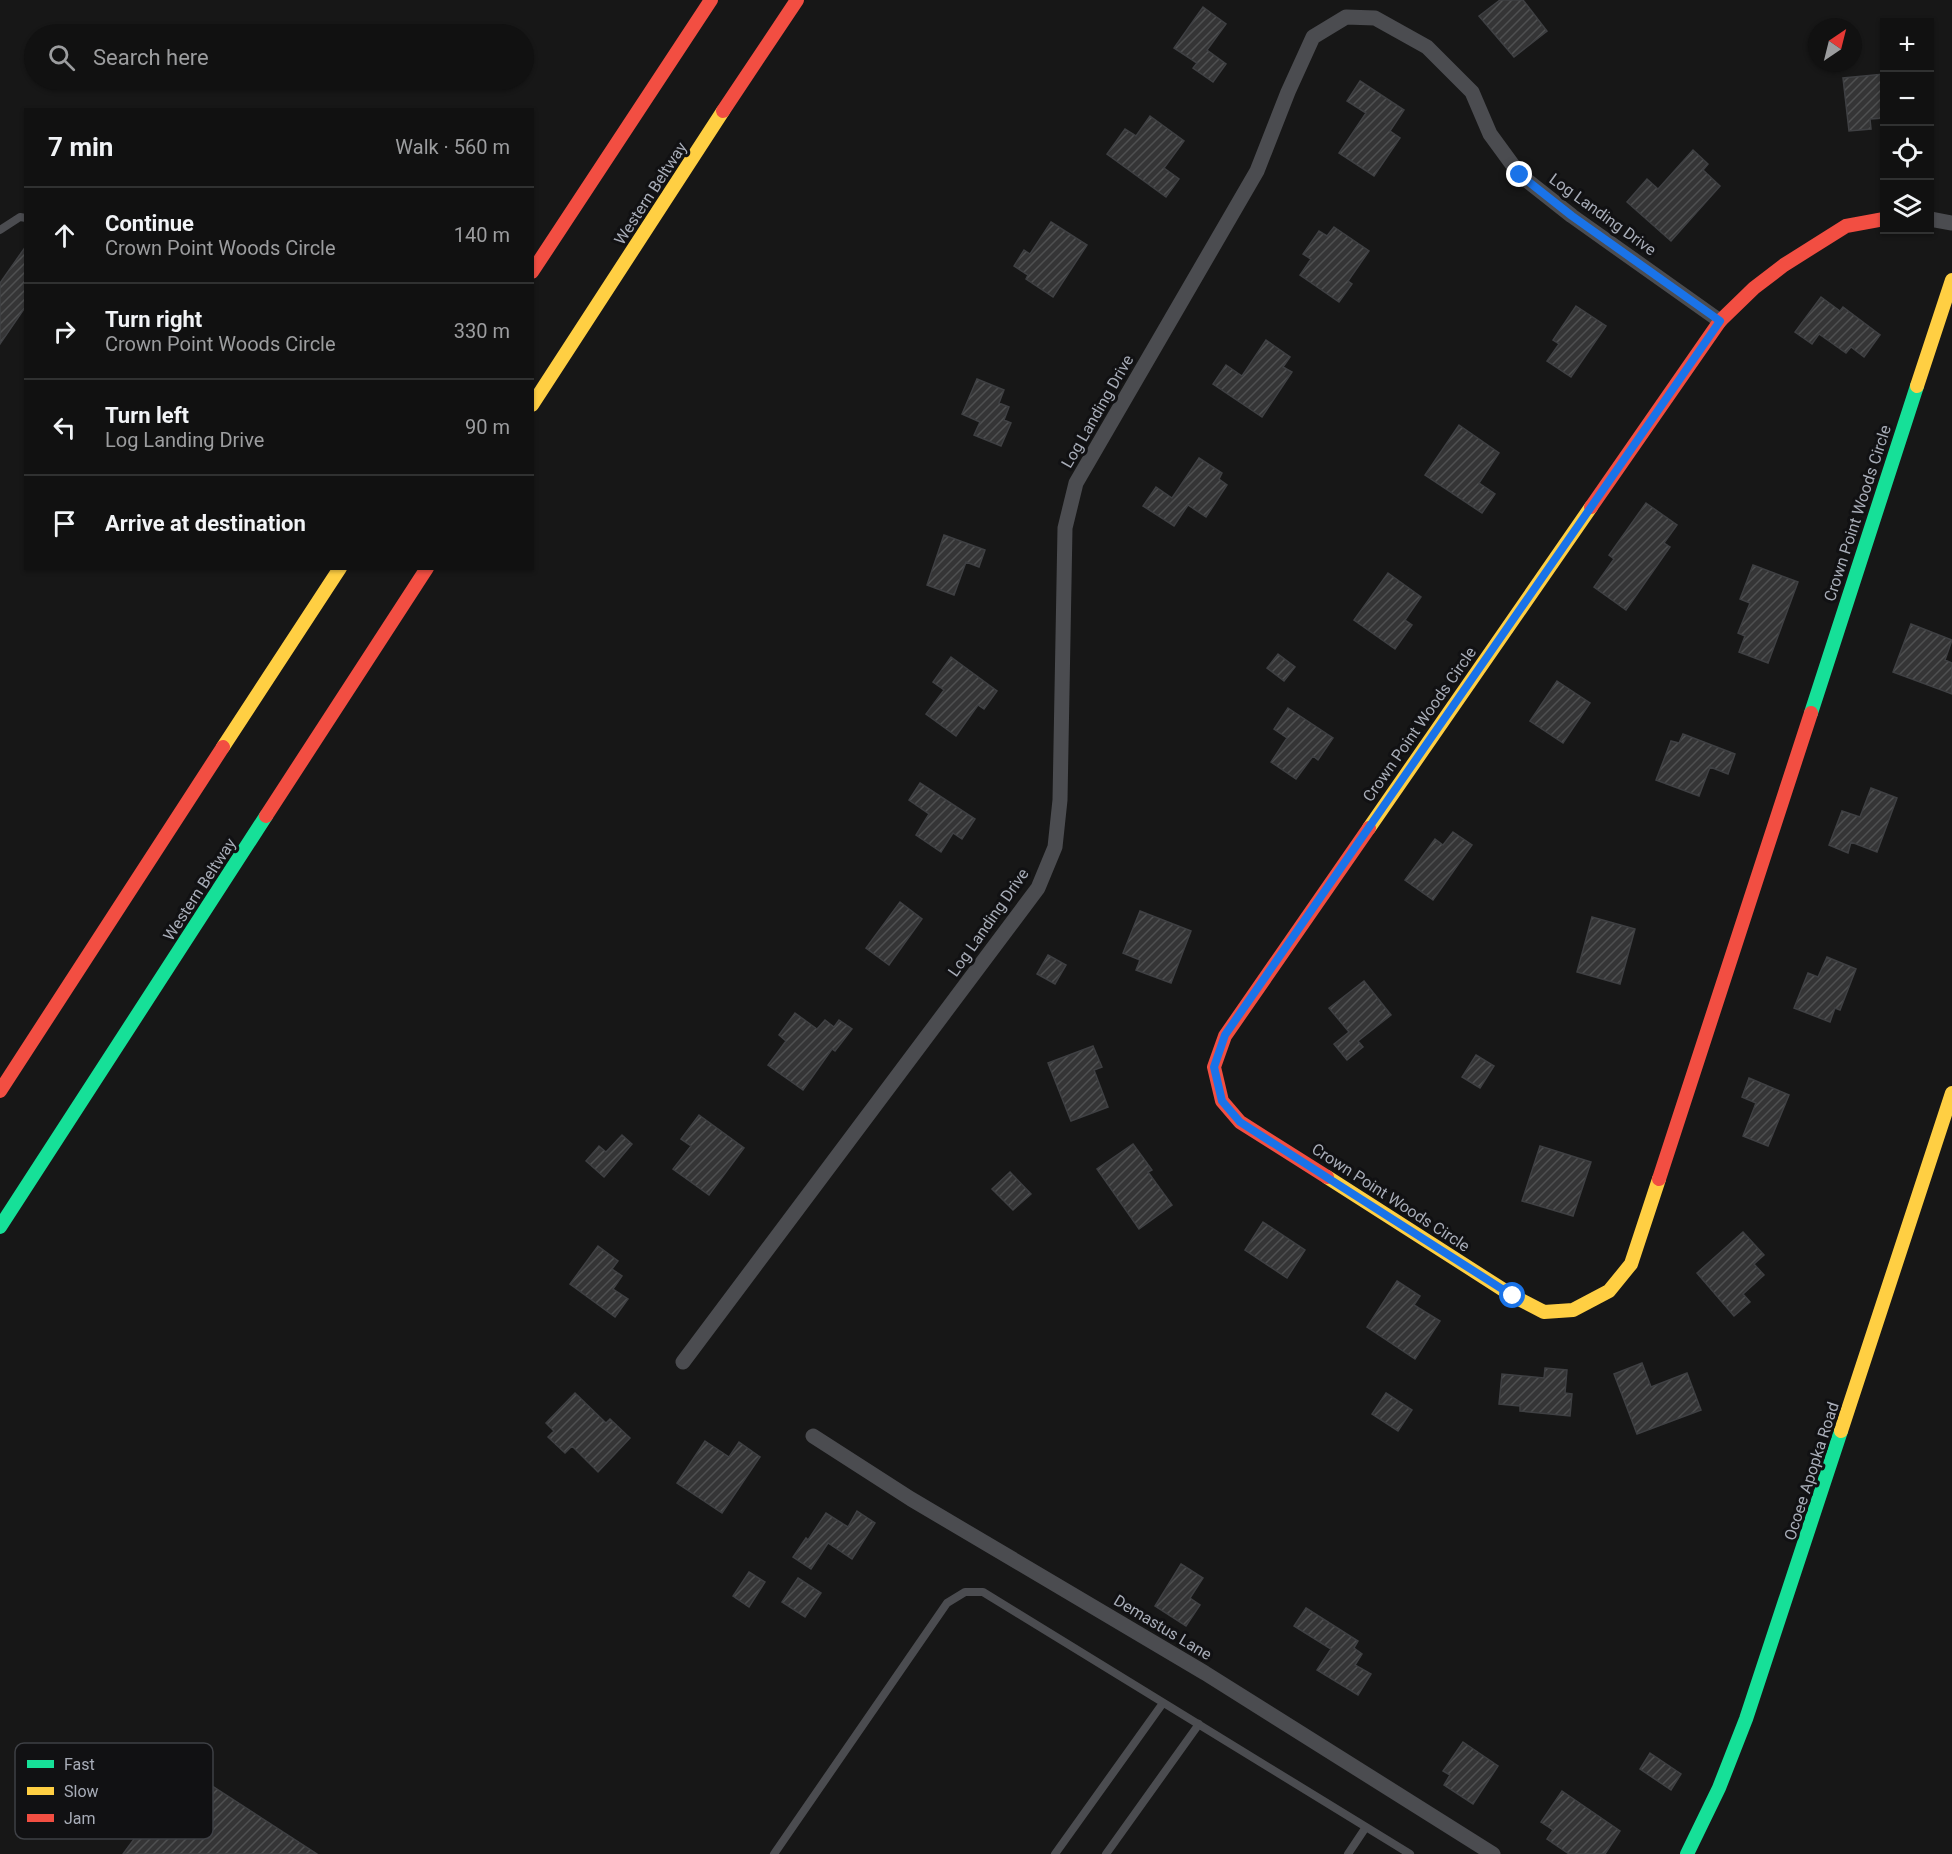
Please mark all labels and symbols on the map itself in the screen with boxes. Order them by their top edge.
north arrow [1808,18,1862,72]
street label: Western Beltway [610,138,691,248]
route end [1506,161,1532,187]
street label: Log Landing Drive [1546,169,1660,260]
street label: Log Landing Drive [1057,351,1138,471]
street label: Crown Point Woods Circle [1820,422,1895,604]
street label: Crown Point Woods Circle [1359,643,1480,805]
street label: Western Beltway [159,834,240,944]
street label: Log Landing Drive [944,865,1033,980]
street label: Crown Point Woods Circle [1308,1139,1473,1256]
route start [1499,1282,1525,1308]
street label: Ocoee Apopka Road [1780,1400,1843,1543]
street label: Demastus Lane [1110,1591,1215,1664]
legend [15,1743,213,1839]
text: Fast [64,1755,95,1774]
text: Slow [64,1782,99,1801]
text: Jam [64,1809,96,1828]

